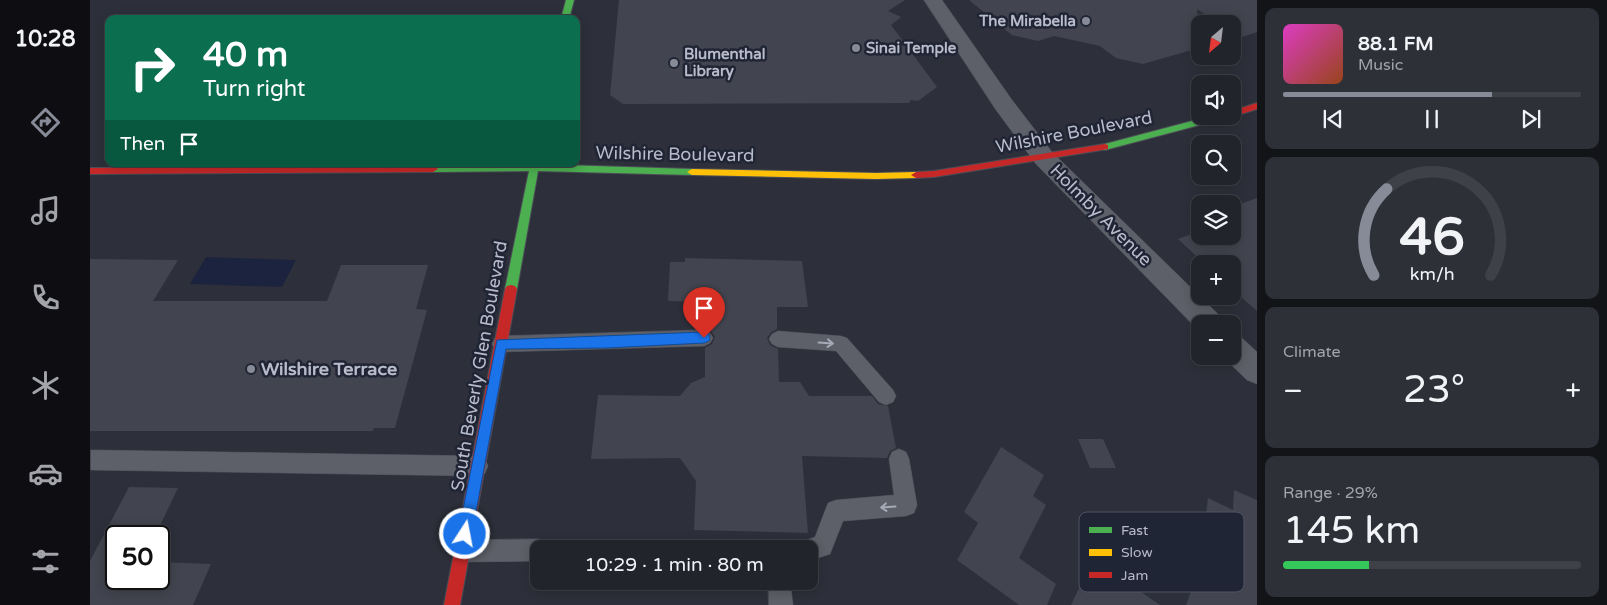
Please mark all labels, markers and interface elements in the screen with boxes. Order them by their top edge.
place label: The Mirabella [978,12,1076,30]
marker: The Mirabella [1080,15,1092,27]
north arrow [1191,15,1241,65]
map controls [1191,15,1241,365]
text: 10:28 [15,26,75,52]
text: 88.1 FM [1358,33,1434,55]
text: 40 m [203,34,288,76]
icon: right [120,35,185,100]
place label: Sinai Temple [866,39,957,58]
marker: Sinai Temple [850,42,862,54]
place label: Blumenthal Library [684,45,765,81]
text: Music [1358,55,1403,75]
marker: Blumenthal Library [668,57,680,69]
button: sound [1191,75,1241,125]
text: Turn right [203,76,305,102]
icon: directions [28,105,63,140]
icon: previous [1319,105,1347,133]
icon: pause [1418,105,1446,133]
icon: next [1517,105,1545,133]
street label: Wilshire Boulevard [994,106,1154,158]
icon: arrive [175,130,203,158]
text: Then [120,133,165,155]
button: search [1191,135,1241,185]
street label: Wilshire Boulevard [595,142,755,166]
street label: Holmby Avenue [1045,159,1157,271]
icon: music [28,193,63,228]
button: layers [1191,195,1241,245]
text: 46 [1399,206,1465,269]
street label: South Beverly Glen Boulevard [446,239,512,493]
button: + [1191,255,1241,305]
text: km/h [1410,264,1454,285]
icon: phone [28,280,63,315]
pin [683,287,725,338]
icon: arrive [690,294,718,322]
button: − [1191,315,1241,365]
one-way arrow [818,338,834,347]
text: Climate [1283,342,1341,362]
place label: Wilshire Terrace [261,358,397,380]
marker: Wilshire Terrace [245,363,257,375]
text: 23° [1403,367,1465,413]
icon: climate [28,368,63,403]
text: − [1283,374,1303,408]
text: + [1565,374,1581,408]
icon: car [28,456,63,491]
text: Range · 29% [1283,483,1378,503]
one-way arrow [880,502,896,511]
position arrow [438,507,490,559]
text: 145 km [1283,508,1420,554]
legend [1079,512,1244,592]
text: Fast [1121,522,1149,539]
speed limit sign: 50 [105,525,170,590]
icon: filters [28,544,63,579]
text: Slow [1121,544,1153,561]
text: 10:29 · 1 min · 80 m [584,554,764,576]
text: Jam [1121,567,1148,584]

